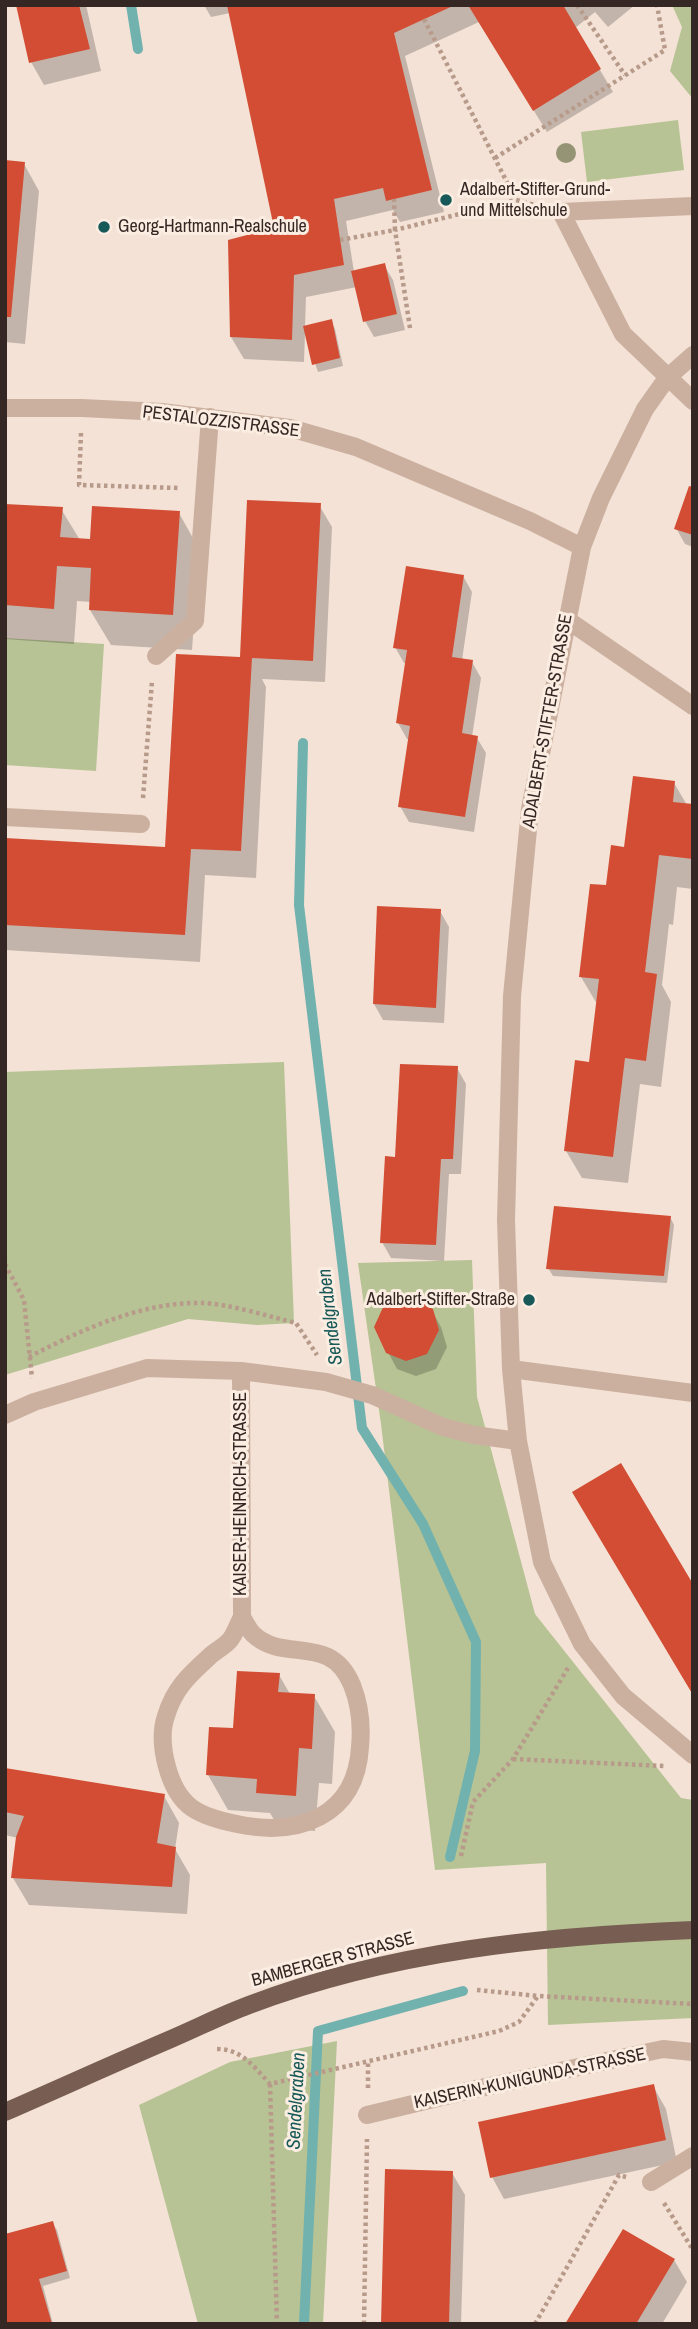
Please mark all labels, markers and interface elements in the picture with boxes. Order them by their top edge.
place label: Adalbert-Stifter-Grund- und Mittelschule [460,179,610,222]
marker: Adalbert-Stifter-Grund- und Mittelschule [438,192,454,208]
place label: Georg-Hartmann-Realschule [118,216,307,238]
marker: Georg-Hartmann-Realschule [96,219,112,235]
street label: PESTALOZZISTRASSE [141,402,301,442]
street label: ADALBERT-STIFTER-STRASSE [519,612,577,830]
water label: Sendelgraben [314,1267,348,1367]
place label: Adalbert-Stifter-Straße [367,1289,515,1311]
marker: Adalbert-Stifter-Straße [521,1292,537,1308]
street label: KAISER-HEINRICH-STRASSE [230,1392,252,1596]
street label: BAMBERGER STRASSE [249,1928,417,1992]
street label: KAISERIN-KUNIGUNDA-STRASSE [412,2044,648,2114]
water label: Sendelgraben [283,2052,311,2150]

